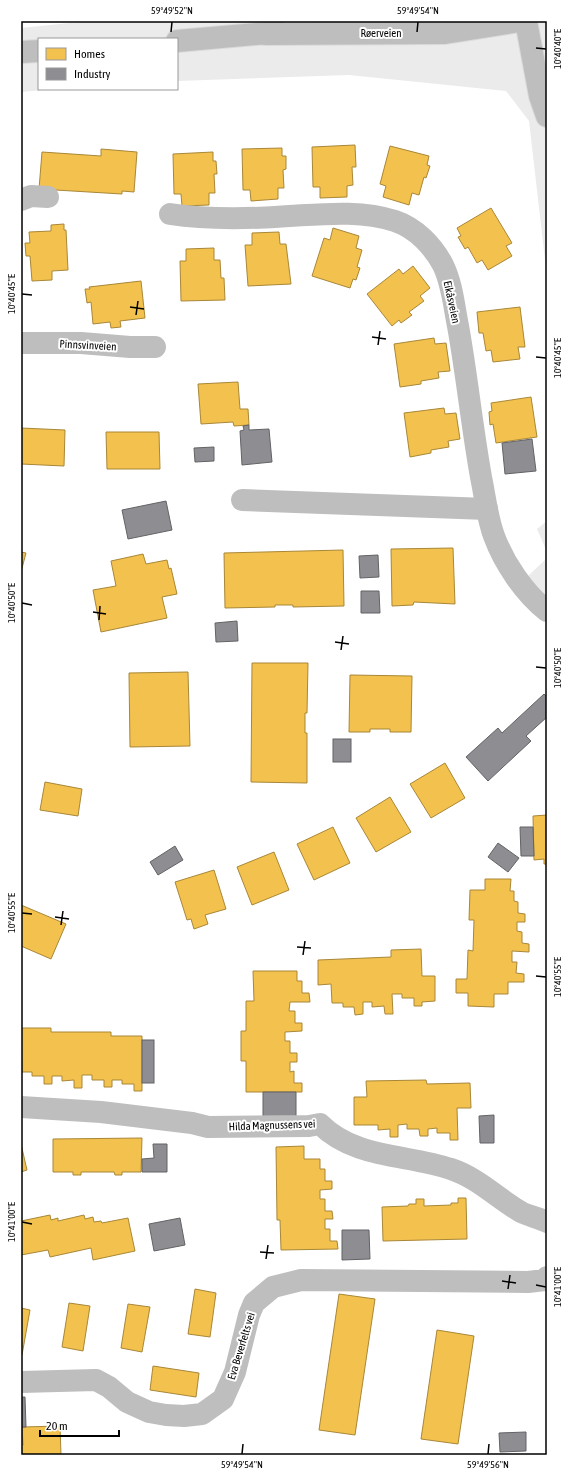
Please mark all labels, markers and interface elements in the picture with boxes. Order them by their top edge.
text: 59°49'52"N [151,5,193,16]
text: 59°49'54"N [397,5,439,16]
street label: Røerveien [360,27,402,39]
text: 10°40'40"E [552,28,563,69]
legend [38,38,178,90]
text: Homes [74,47,105,61]
text: Industry [74,67,111,81]
text: 10°40'45"E [6,273,17,314]
street label: Eikåsveien [442,280,462,324]
text: 10°40'45"E [552,337,563,378]
street label: Pinnsvinveien [59,338,117,352]
text: 10°40'50"E [6,582,17,623]
text: 10°40'50"E [552,647,563,688]
text: 10°40'55"E [6,892,17,933]
text: 10°40'55"E [552,956,563,997]
street label: Hilda Magnussens vei [228,1117,316,1133]
text: 10°41'00"E [6,1201,17,1242]
text: 10°41'00"E [552,1266,563,1307]
street label: Eva Beverfelts vei [225,1311,257,1381]
scale bar [40,1412,119,1438]
text: 20 m [46,1419,68,1433]
text: 59°49'54"N [221,1459,263,1470]
text: 59°49'56"N [467,1459,509,1470]

